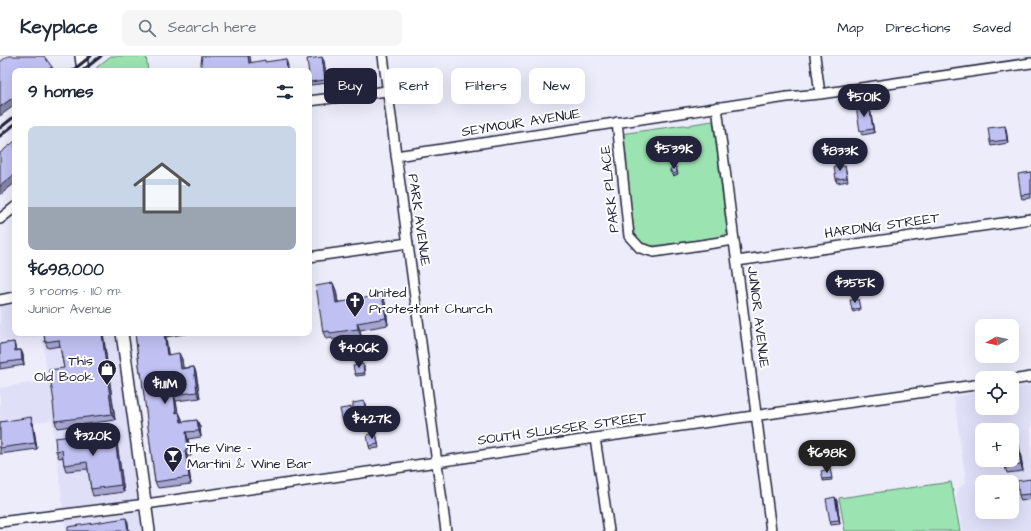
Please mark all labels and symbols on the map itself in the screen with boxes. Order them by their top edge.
pin: $501K [836,84,892,118]
street label: SEYMOUR AVENUE [460,104,583,142]
pin: $539K [646,136,702,170]
pin: $833K [812,138,868,172]
street label: PARK PLACE [595,144,625,234]
street label: PARK AVENUE [403,173,435,268]
street label: HARDING STREET [823,208,941,244]
street label: JUNIOR AVENUE [742,265,774,370]
pin: $355K [827,270,883,304]
place label: United Protestant Church [369,283,492,319]
church icon: United Protestant Church [344,290,366,318]
north arrow [975,319,1019,363]
pin: $406K [331,335,387,369]
place label: This Old Book [34,351,93,387]
shop icon: This Old Book [96,358,118,386]
pin: $1.11M [132,371,198,405]
pin: $427K [344,406,400,440]
street label: SOUTH SLUSSER STREET [476,407,648,451]
pin: $320K [65,423,121,457]
place label: The Vine - Martini & Wine Bar [187,438,311,474]
pin: $698K [799,440,855,474]
bar icon: The Vine - Martini & Wine Bar [162,445,184,473]

